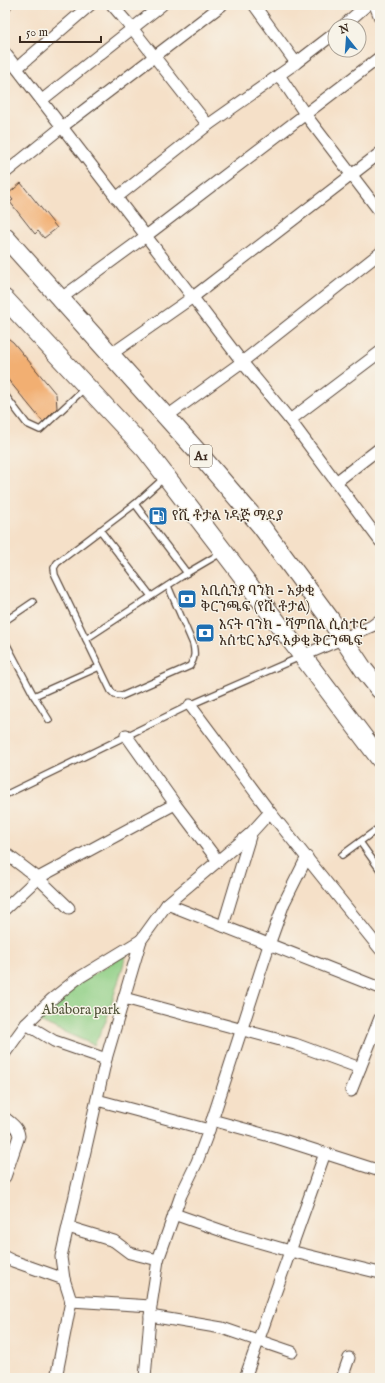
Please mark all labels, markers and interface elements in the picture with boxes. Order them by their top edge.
scale bar [20,18,101,44]
north arrow [327,18,367,58]
text: N [337,21,351,38]
text: 50 m [26,25,48,40]
road number: A1 [190,445,212,467]
fuel station icon: የሺ ቶታል ነዳጅ ማደያ [147,505,169,527]
place label: የሺ ቶታል ነዳጅ ማደያ [172,507,283,525]
place label: አቢሲንያ ባንክ - አቃቂ ቅርንጫፍ (የሺ ቶታል) [201,582,314,616]
bank icon: አቢሲንያ ባንክ - አቃቂ ቅርንጫፍ (የሺ ቶታል) [176,588,198,610]
place label: እናት ባንክ - ሻምበል ሲስተር አስቴር አያና አቃቂ ቅርንጫፍ [219,616,367,650]
bank icon: እናት ባንክ - ሻምበል ሲስተር አስቴር አያና አቃቂ ቅርንጫፍ [194,622,216,644]
park label: Ababora park [41,1001,121,1019]

